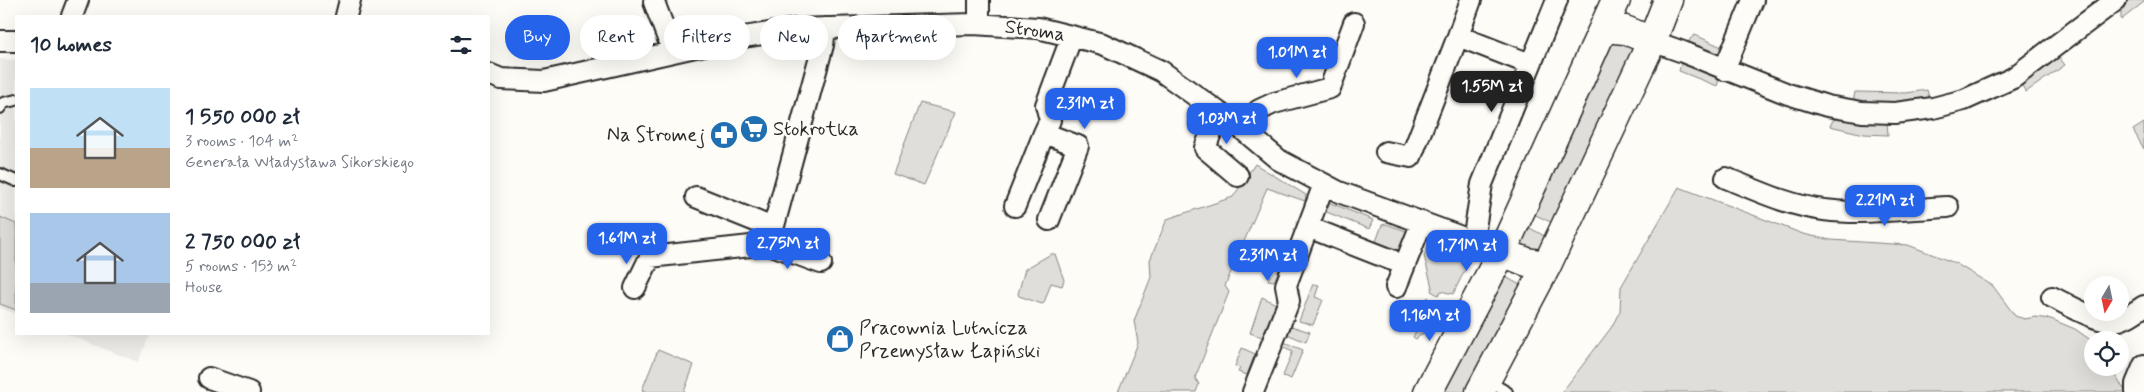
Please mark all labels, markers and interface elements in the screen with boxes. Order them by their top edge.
street label: Stroma [1003,13,1067,49]
chip: Buy [505,15,570,60]
chip: Rent [580,15,654,60]
chip: Filters [664,15,750,60]
chip: New [760,15,828,60]
chip: Apartment [838,15,956,60]
text: 10 homes [30,31,112,59]
icon: filters [447,31,475,59]
pin: 1.01M zł [1245,36,1349,79]
text: 1.01M zł [1268,42,1326,63]
pin: 1.55M zł [1440,70,1544,113]
text: 1.55M zł [1461,76,1523,97]
pin: 2.31M zł [1033,88,1137,130]
text: 2.31M zł [1056,93,1114,114]
pin: 1.03M zł [1175,102,1279,145]
text: 1 550 000 zł [185,103,300,131]
icon: home [70,108,130,168]
text: 1.03M zł [1198,108,1256,129]
supermarket icon: Stokrotka [739,114,769,144]
place label: Stokrotka [773,116,859,143]
pharmacy icon: Na Stromej [709,120,739,150]
place label: Na Stromej [607,122,705,149]
text: 3 rooms · 104 m² [185,131,298,152]
text: Generała Władysława Sikorskiego [185,152,414,173]
pin: 2.21M zł [1833,184,1937,227]
text: 2.21M zł [1856,190,1914,211]
pin: 1.61M zł [575,222,679,265]
text: 2 750 000 zł [185,228,300,256]
text: 1.61M zł [598,228,656,249]
pin: 2.75M zł [736,228,840,270]
pin: 1.71M zł [1415,230,1519,272]
icon: home [70,233,130,293]
text: 2.75M zł [757,233,819,254]
text: 1.71M zł [1437,235,1497,256]
pin: 2.31M zł [1216,240,1320,282]
text: 2.31M zł [1239,245,1297,266]
text: 5 rooms · 153 m² [185,256,297,277]
north arrow [2084,276,2129,321]
map controls [2084,276,2129,376]
text: House [185,277,223,298]
pin: 1.16M zł [1378,300,1482,342]
text: 1.16M zł [1401,305,1459,326]
place label: Pracownia Lutnicza Przemysław Łapiński [859,315,1040,365]
shop icon: Pracownia Lutnicza Przemysław Łapiński [825,324,855,354]
button: locate [2084,331,2129,376]

